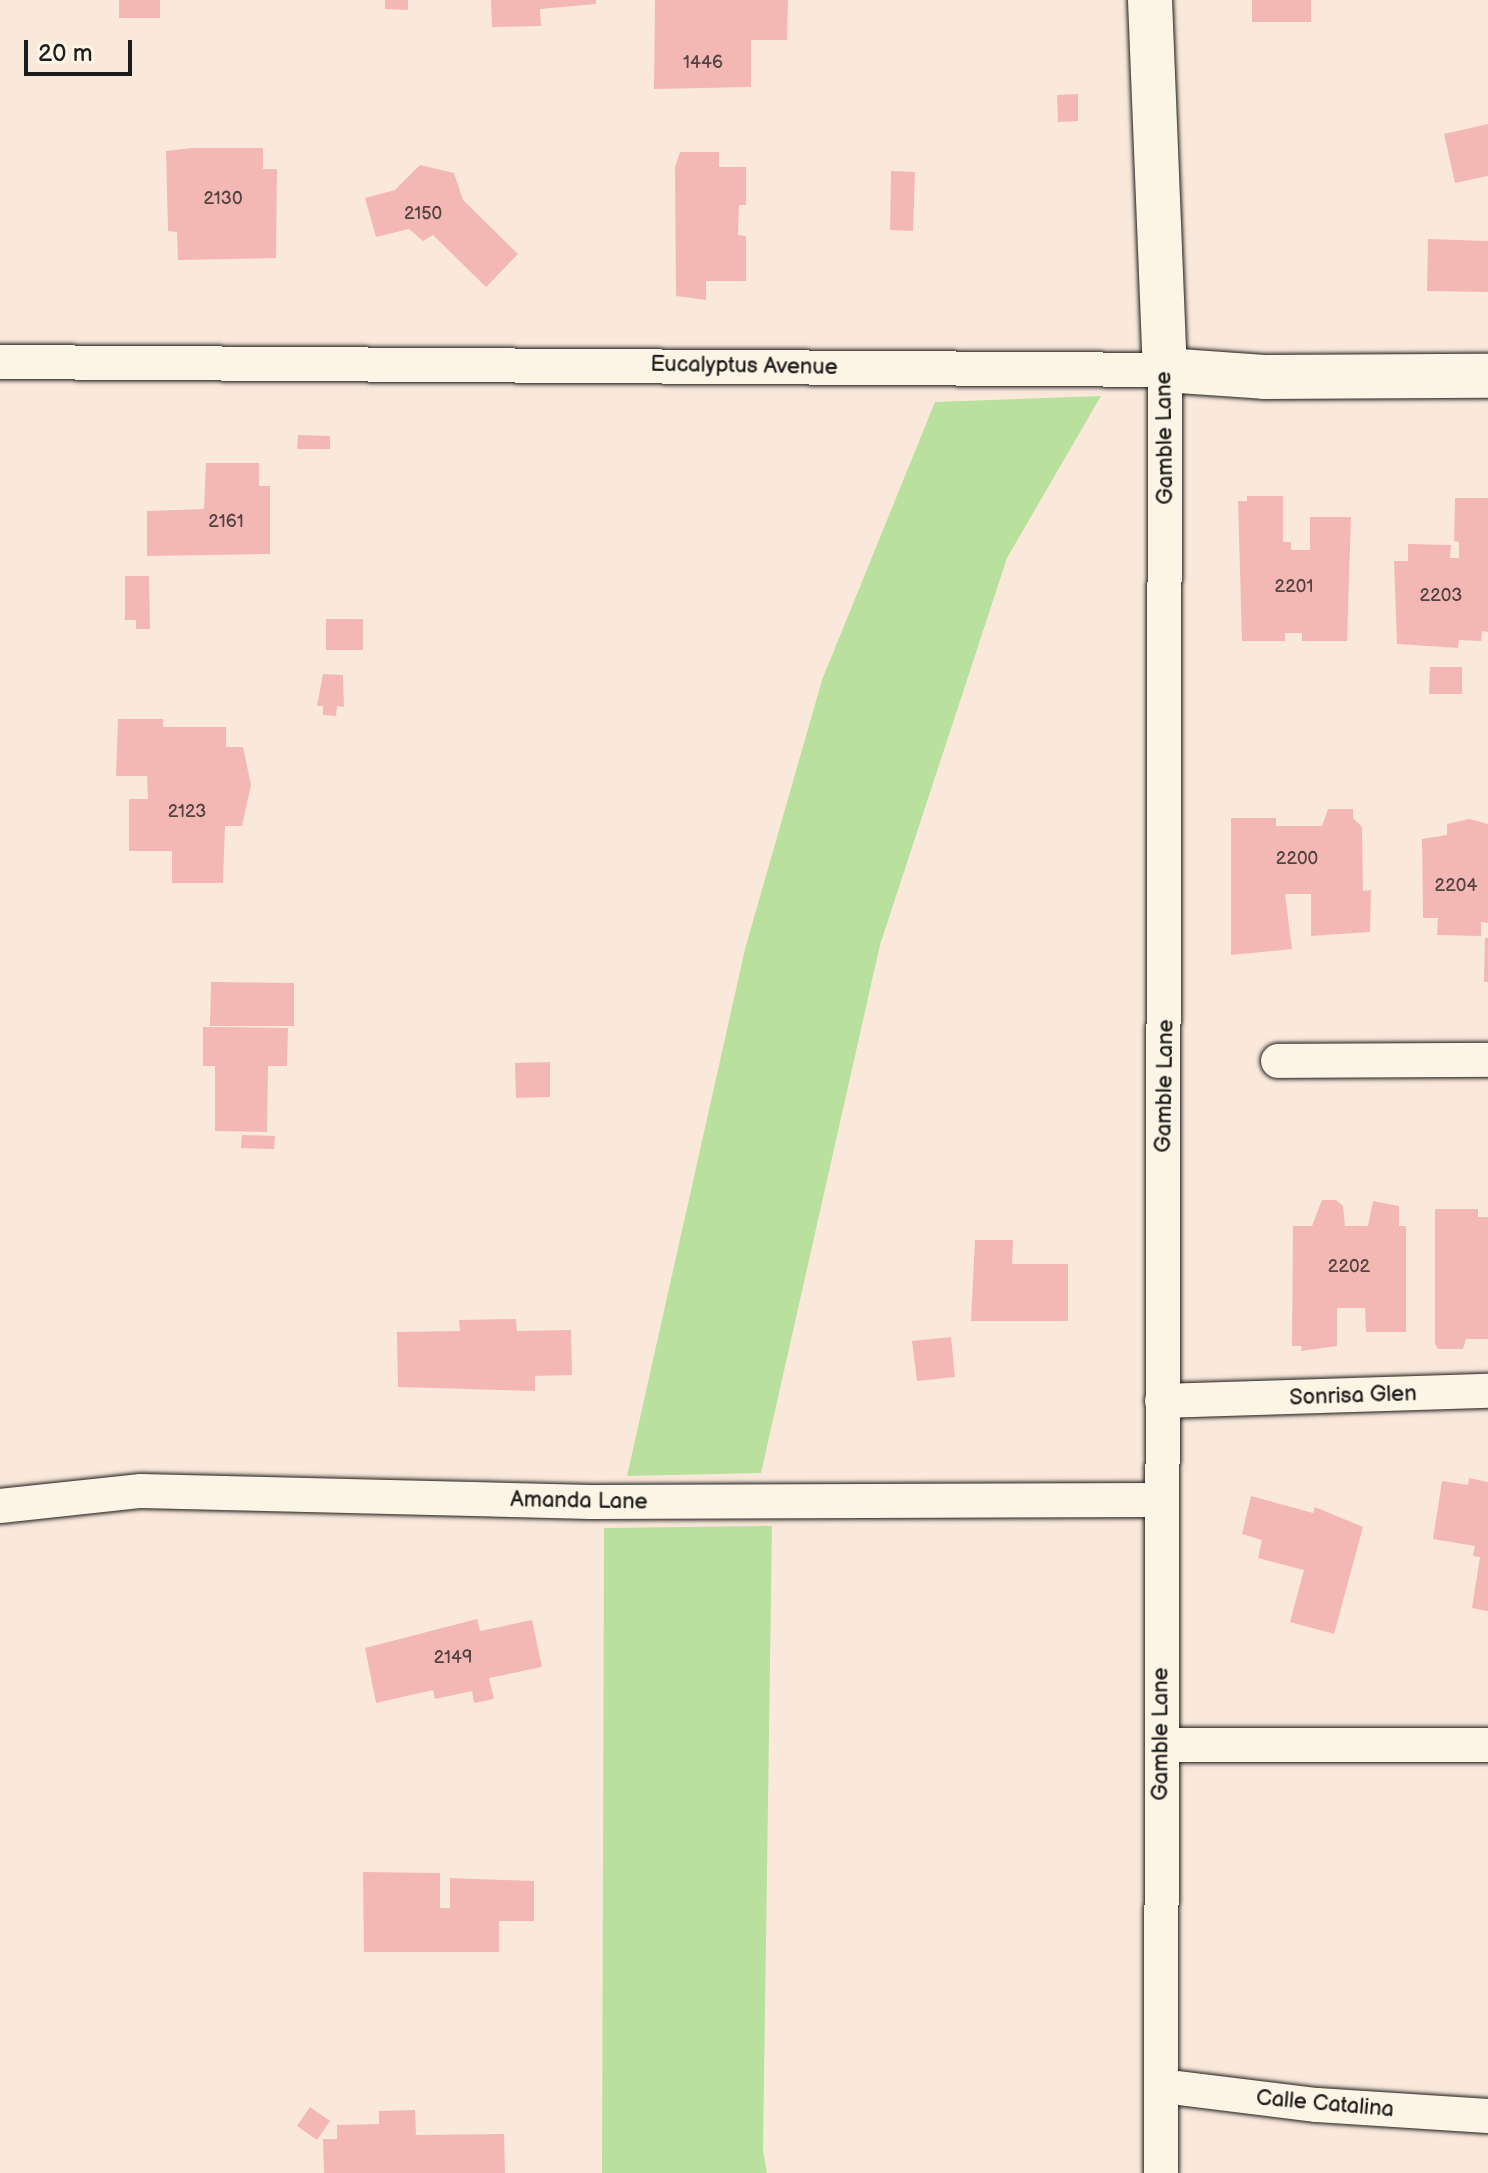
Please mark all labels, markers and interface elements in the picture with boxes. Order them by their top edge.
scale bar [28,24,136,74]
text: 20 m [38,39,93,68]
house number: 1446 [683,52,723,74]
house number: 2130 [204,188,242,210]
house number: 2150 [404,203,442,225]
street label: Eucalyptus Avenue [650,351,838,381]
street label: Gamble Lane [1151,371,1179,505]
house number: 2161 [208,511,244,533]
house number: 2201 [1275,576,1313,598]
house number: 2203 [1420,585,1462,607]
house number: 2123 [168,801,206,823]
house number: 2200 [1276,848,1318,870]
house number: 2204 [1435,875,1477,897]
street label: Gamble Lane [1151,1019,1179,1153]
house number: 2202 [1328,1256,1370,1278]
street label: Sonrisa Glen [1289,1381,1417,1411]
street label: Amanda Lane [510,1487,648,1515]
house number: 2149 [434,1647,472,1669]
street label: Gamble Lane [1148,1667,1174,1801]
street label: Calle Catalina [1255,2085,1395,2123]

